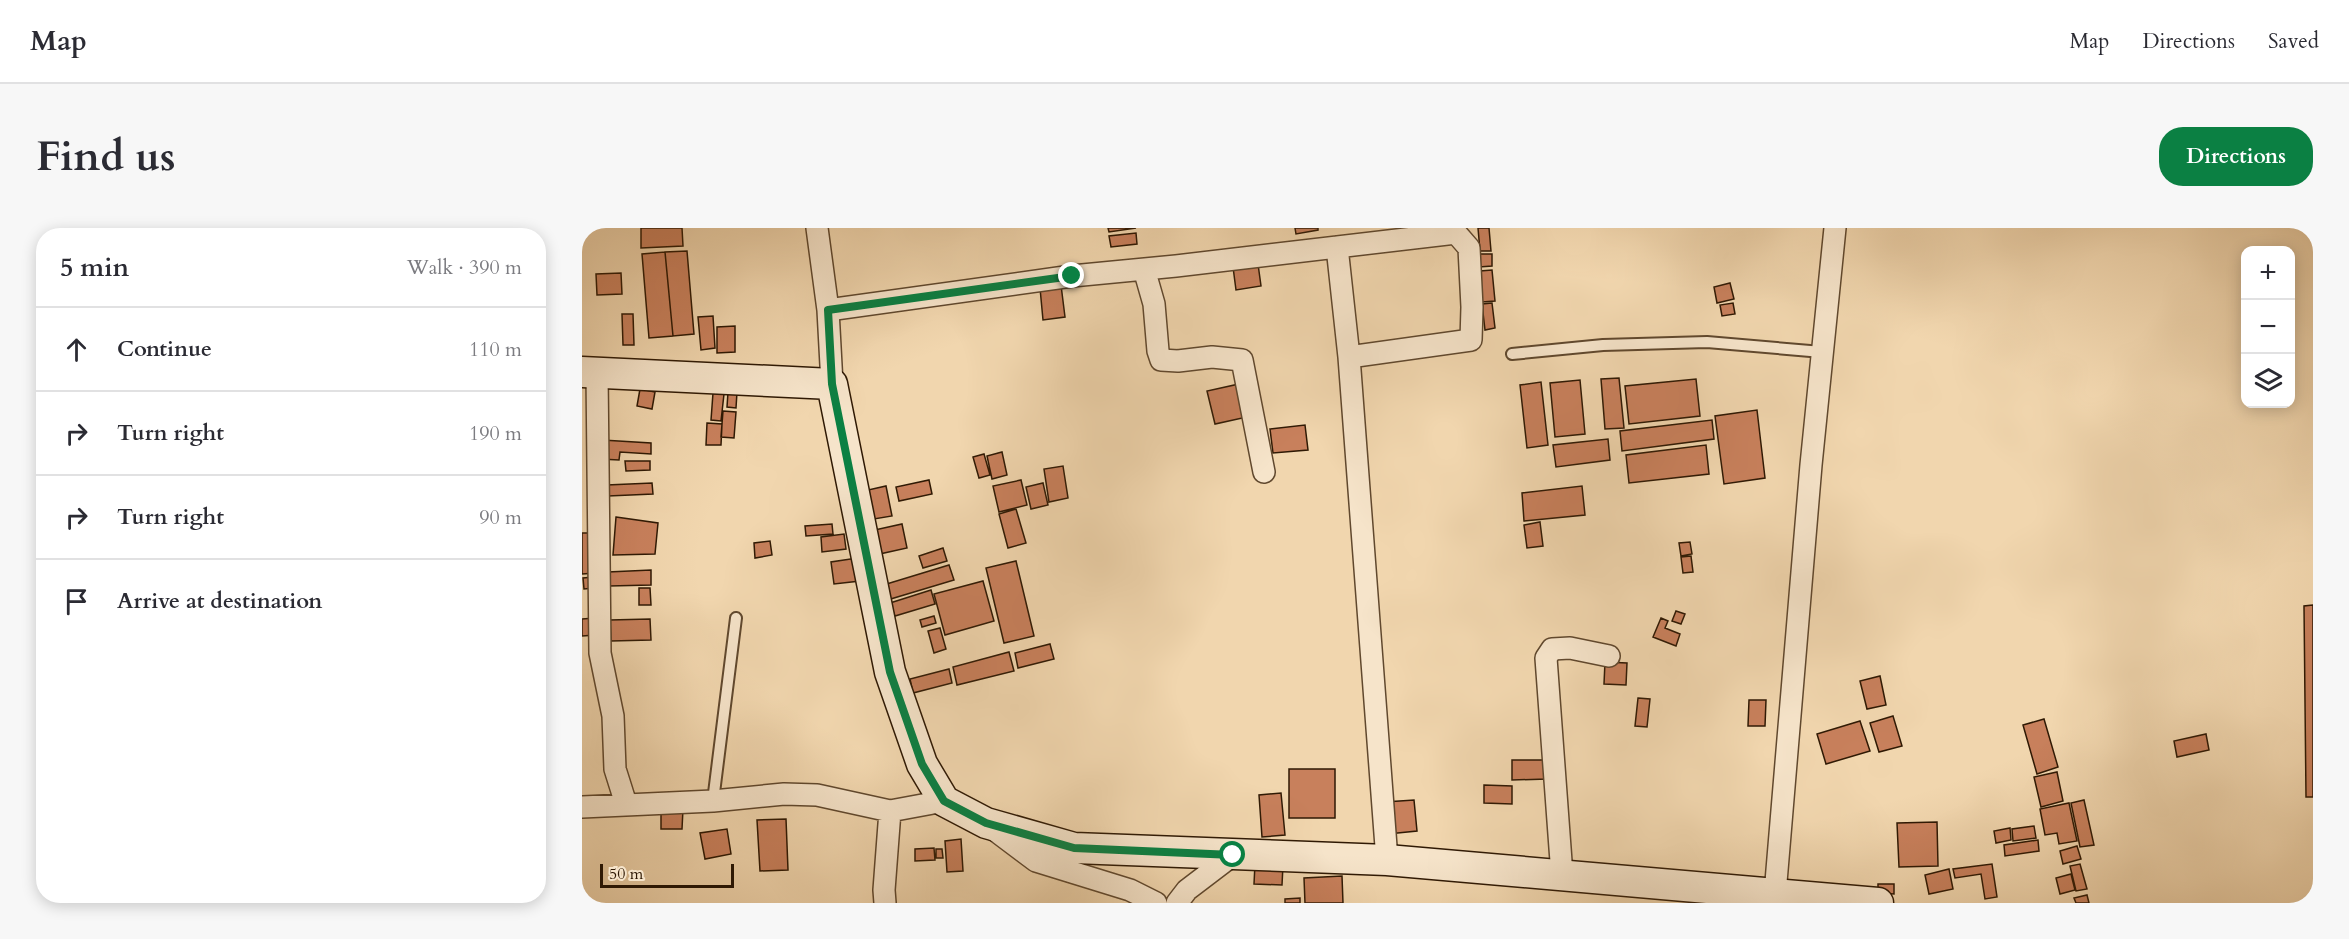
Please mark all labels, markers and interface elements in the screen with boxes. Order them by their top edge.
text: Map [30,22,87,60]
text: Map [2069,27,2109,56]
text: Directions [2142,27,2235,56]
text: Saved [2268,27,2319,56]
button: Directions [2159,127,2313,186]
text: Find us [36,128,176,185]
map controls [2241,246,2295,408]
button: + [2241,246,2295,300]
text: 5 min [60,250,129,285]
text: Walk · 390 m [407,254,522,281]
route end [1058,262,1084,288]
button: − [2241,300,2295,354]
icon: ahead [60,333,93,366]
text: Continue [117,334,212,364]
text: 110 m [469,336,522,363]
button: layers [2241,354,2295,408]
icon: right [60,417,93,450]
text: Turn right [117,418,224,448]
text: 190 m [469,420,522,447]
icon: right [60,501,93,534]
text: Turn right [117,502,224,532]
text: 90 m [479,504,522,531]
icon: arrive [60,585,93,618]
text: Arrive at destination [117,586,322,616]
route start [1219,841,1245,867]
scale bar [600,861,734,888]
text: 50 m [609,863,643,885]

